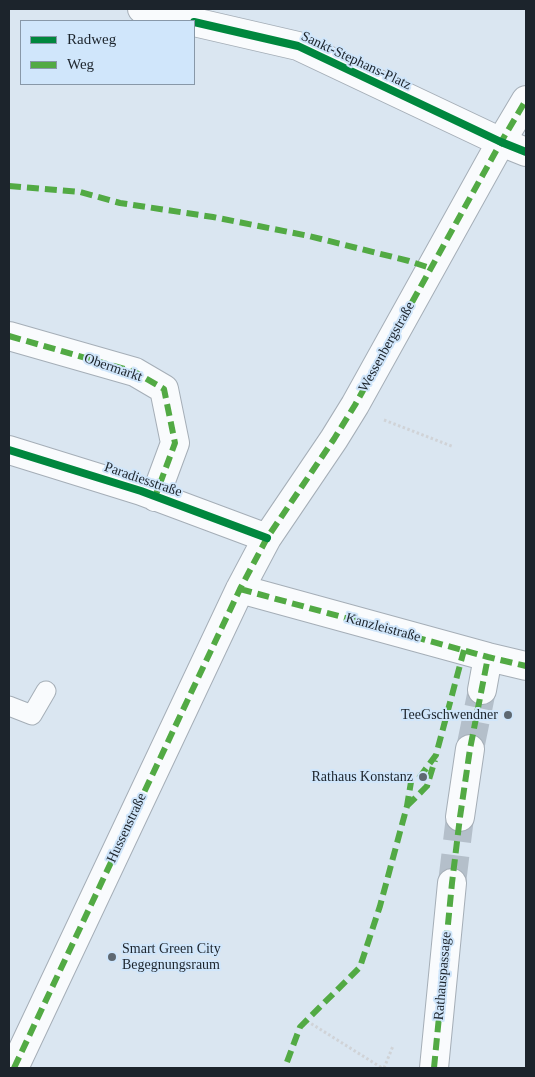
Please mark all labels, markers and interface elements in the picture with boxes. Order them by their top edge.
legend [20,20,195,85]
street label: Sankt-Stephans-Platz [298,28,414,94]
text: Radweg [67,31,116,47]
text: Weg [67,56,94,72]
street label: Wessenbergstraße [355,299,419,395]
street label: Obermarkt [82,350,144,386]
street label: Paradiesstraße [102,459,184,501]
street label: Kanzleistraße [344,610,422,646]
place label: TeeGschwendner [401,707,498,723]
marker: TeeGschwendner [502,709,514,721]
place label: Rathaus Konstanz [312,769,413,785]
marker: Rathaus Konstanz [417,771,429,783]
street label: Hussenstraße [104,791,150,865]
street label: Rathauspassage [431,931,455,1021]
place label: Smart Green City Begegnungsraum [122,941,221,974]
marker: Smart Green City Begegnungsraum [106,951,118,963]

